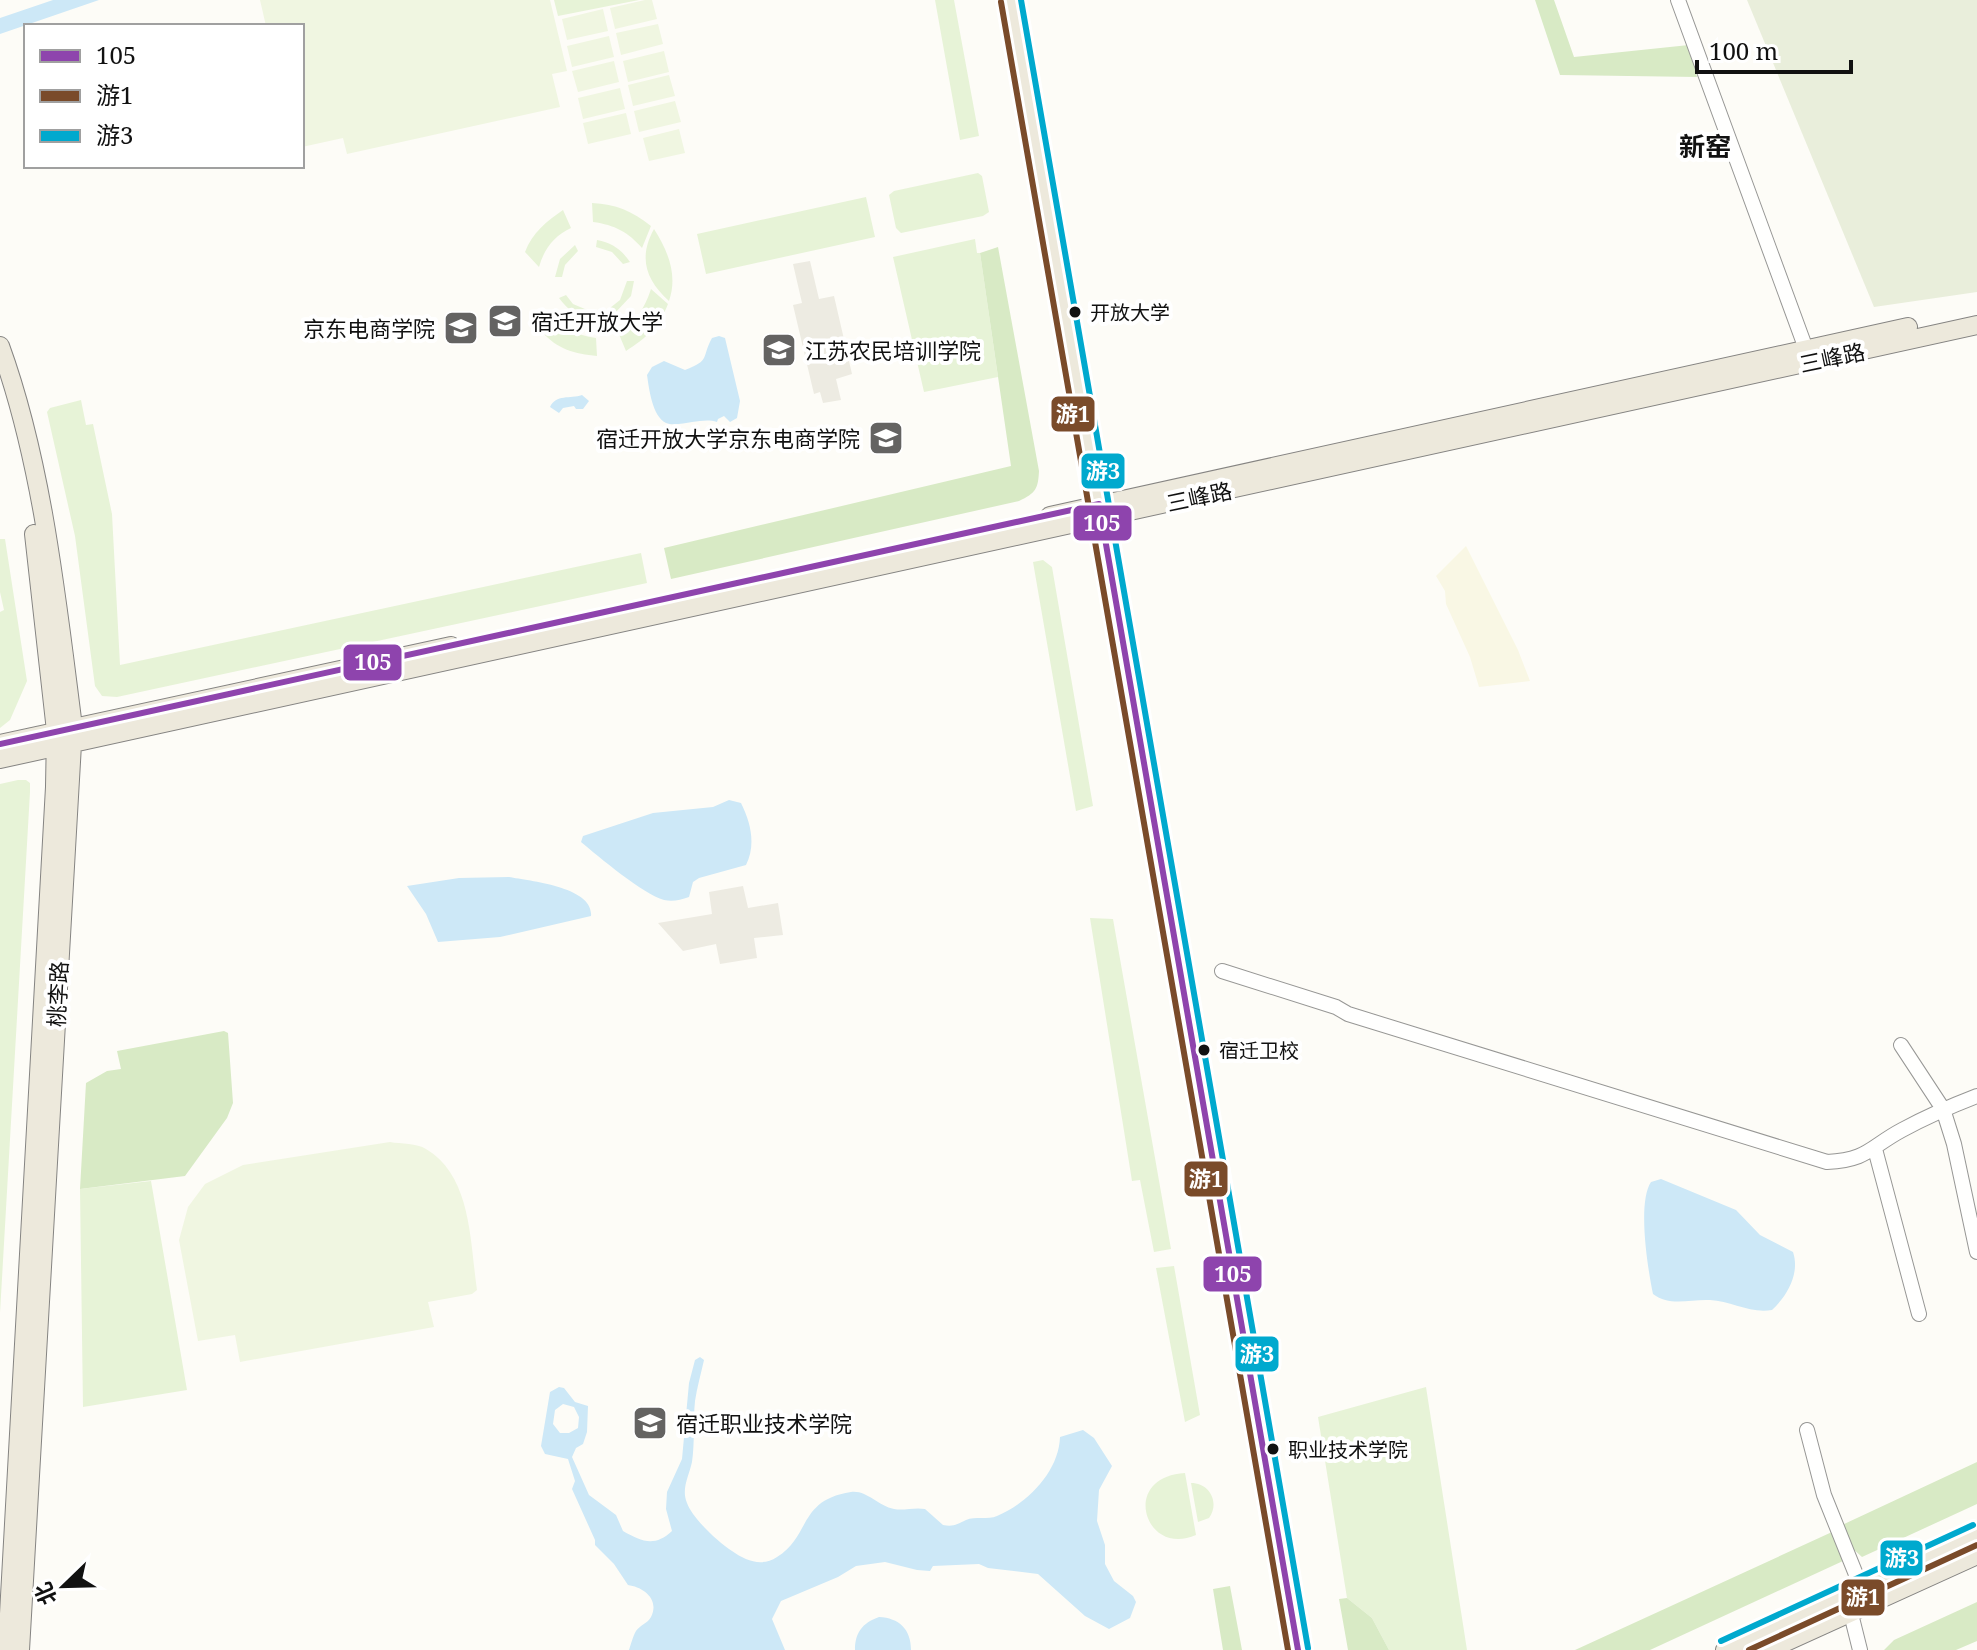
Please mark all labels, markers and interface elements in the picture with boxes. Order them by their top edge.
legend [24,24,304,168]
scale bar [1697,24,1851,74]
text: 100 m [1709,34,1778,67]
text: 105 [96,38,136,71]
text: 游1 [96,78,133,111]
text: 游3 [96,118,133,151]
district label: 新窑 [1679,128,1731,164]
place label: 开放大学 [1090,299,1170,326]
school or university icon: 宿迁开放大学 [486,302,524,340]
marker: 开放大学 [1067,304,1083,320]
place label: 宿迁开放大学 [531,306,663,336]
school or university icon: 京东电商学院 [442,309,480,347]
place label: 京东电商学院 [303,313,435,343]
school or university icon: 江苏农民培训学院 [760,331,798,369]
place label: 江苏农民培训学院 [805,335,981,365]
street label: 三峰路 [1797,335,1867,379]
line badge: 游1 [1050,395,1096,433]
text: 游1 [1056,398,1090,428]
school or university icon: 宿迁开放大学京东电商学院 [867,419,905,457]
place label: 宿迁开放大学京东电商学院 [596,423,860,453]
line badge: 游3 [1080,452,1126,490]
text: 游3 [1086,455,1120,485]
street label: 三峰路 [1164,474,1234,518]
line badge: 105 [1072,504,1133,542]
text: 105 [1083,507,1121,537]
line badge: 105 [342,643,403,682]
text: 105 [354,646,392,676]
street label: 桃李路 [40,960,74,1028]
place label: 宿迁卫校 [1219,1037,1299,1064]
marker: 宿迁卫校 [1196,1042,1212,1058]
line badge: 游1 [1183,1160,1229,1198]
text: 游1 [1189,1163,1223,1193]
line badge: 105 [1202,1255,1263,1293]
text: 105 [1214,1258,1252,1288]
line badge: 游3 [1234,1335,1280,1373]
text: 游3 [1240,1338,1274,1368]
school or university icon: 宿迁职业技术学院 [631,1404,669,1442]
place label: 宿迁职业技术学院 [676,1408,852,1438]
place label: 职业技术学院 [1288,1436,1408,1463]
marker: 职业技术学院 [1265,1441,1281,1457]
line badge: 游3 [1879,1539,1924,1577]
text: 游3 [1885,1542,1919,1572]
north arrow [24,1546,104,1626]
text: 北 [27,1578,63,1610]
line badge: 游1 [1840,1578,1886,1617]
text: 游1 [1846,1581,1880,1611]

